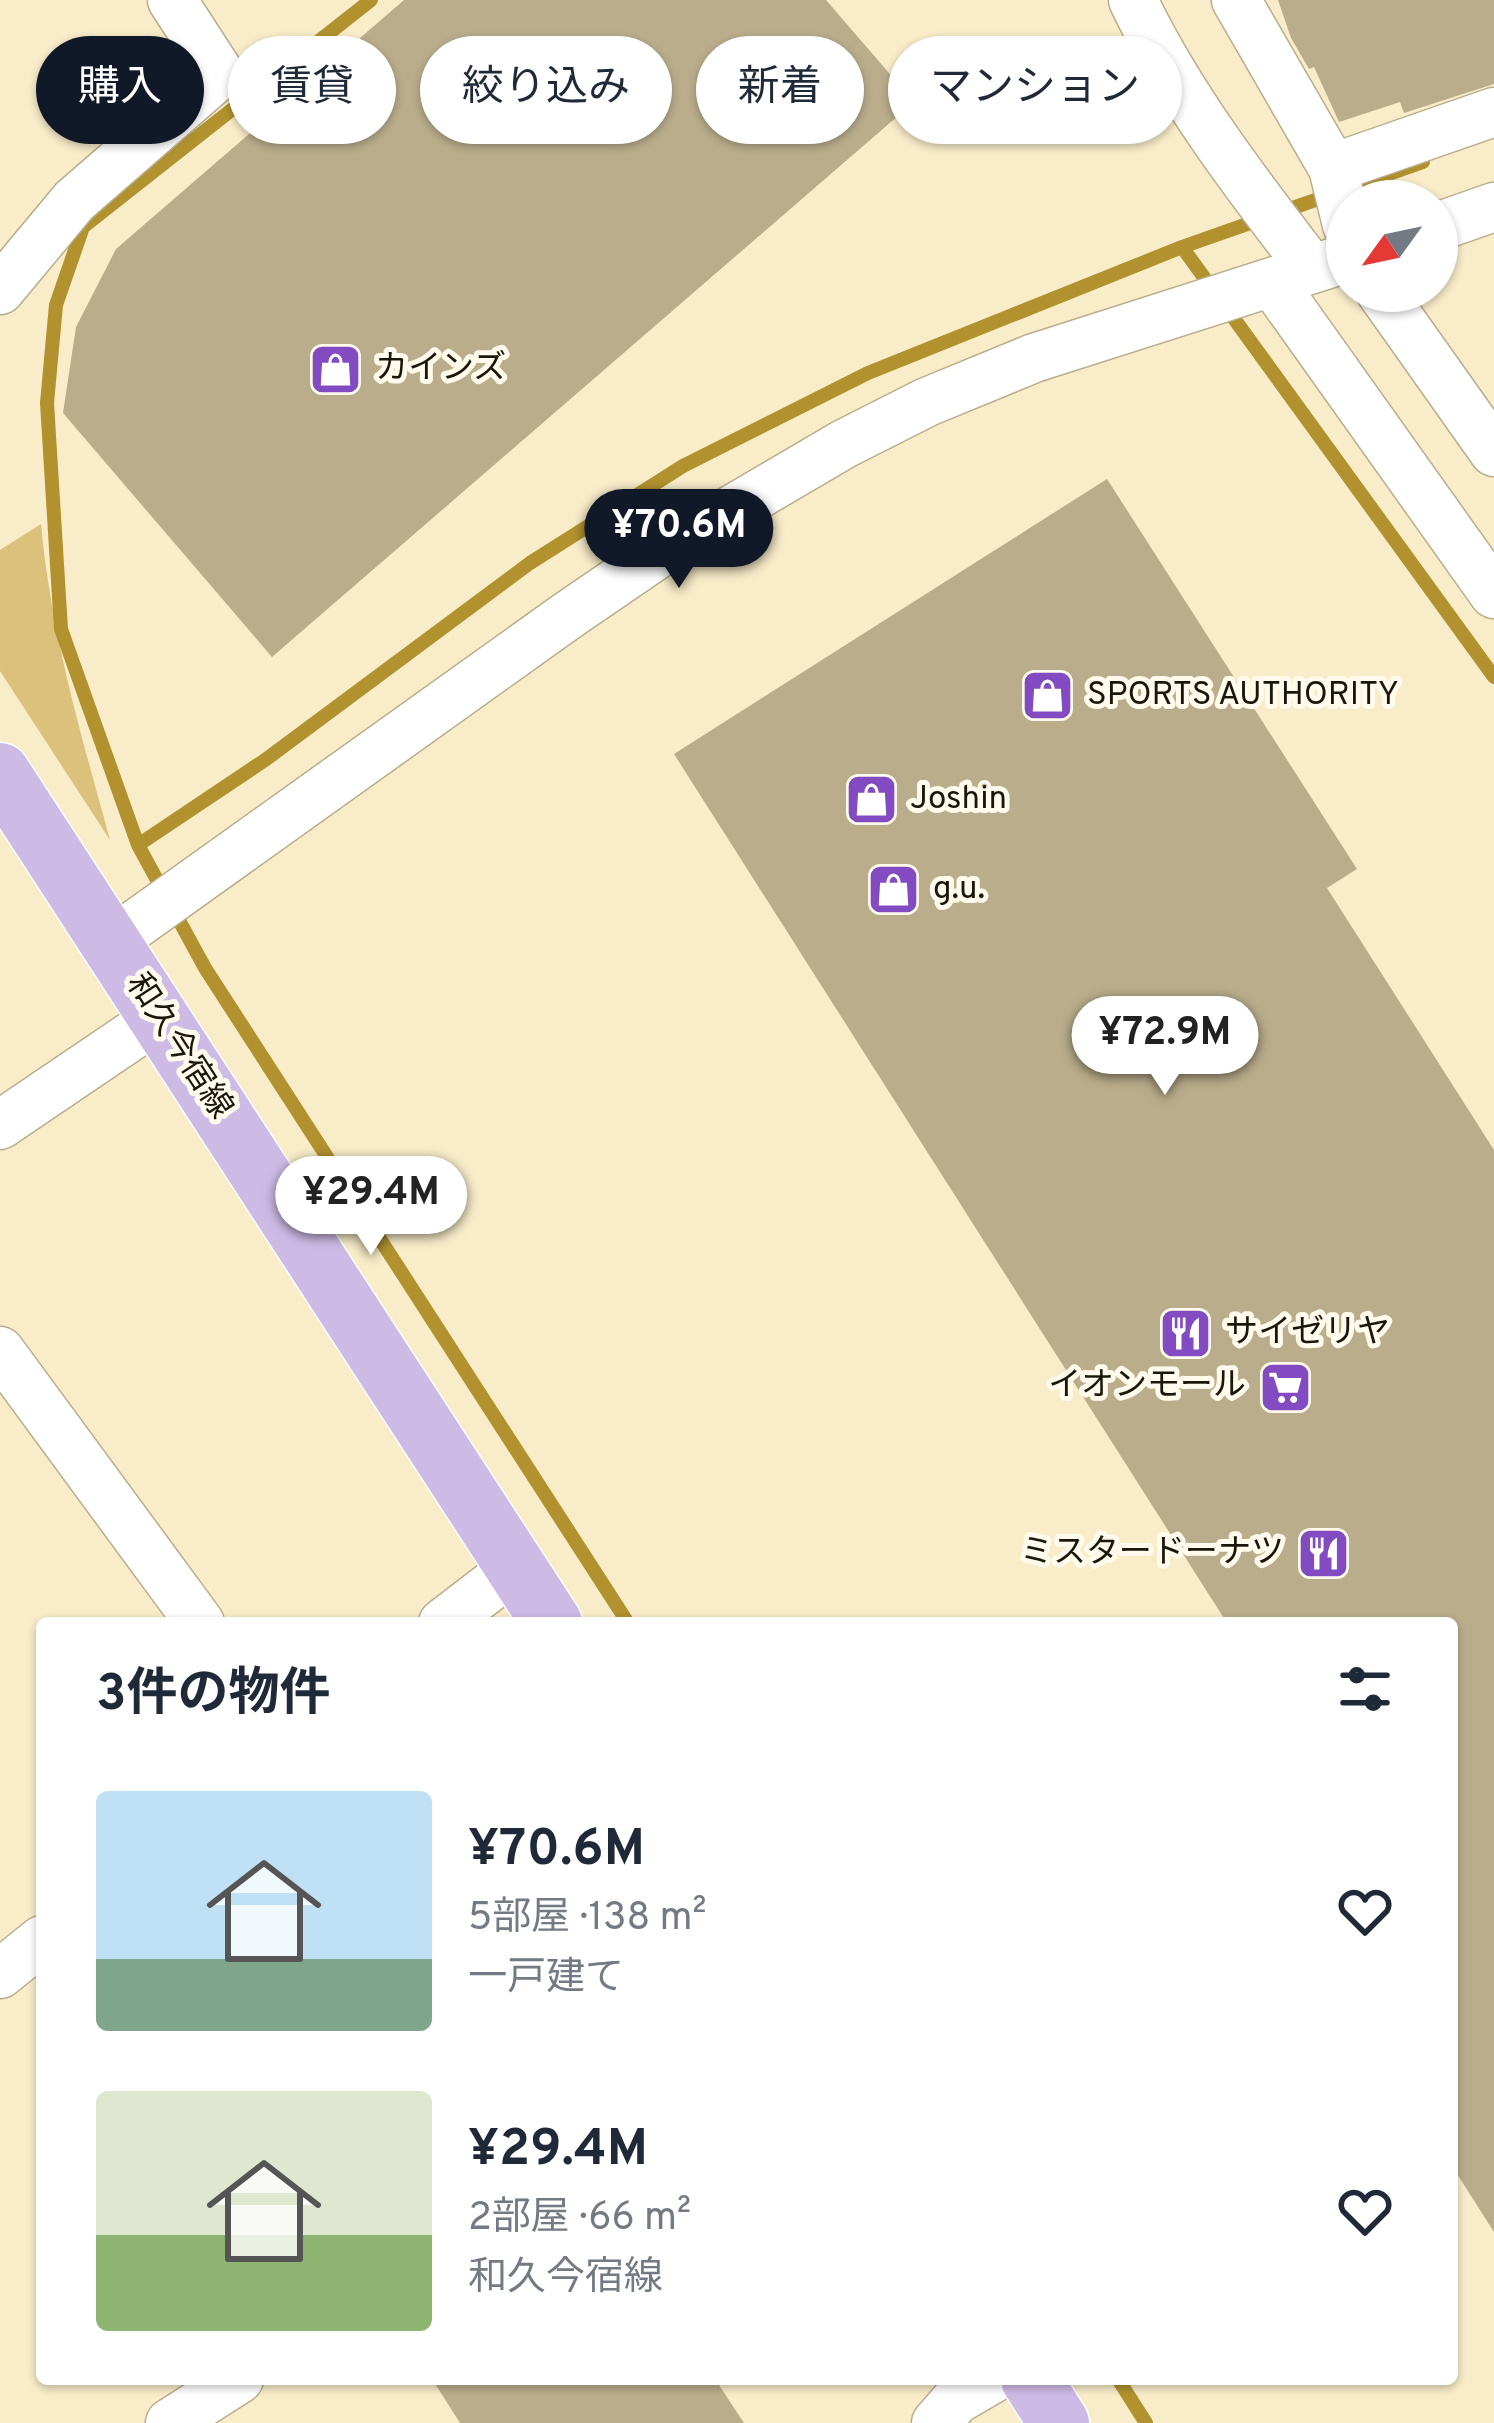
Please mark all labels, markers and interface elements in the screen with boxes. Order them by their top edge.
chip: 購入 [36,36,204,144]
chip: 賃貸 [228,36,396,144]
chip: 絞り込み [420,36,672,144]
chip: 新着 [696,36,864,144]
chip: マンション [888,36,1182,144]
north arrow [1326,180,1458,312]
map controls [1326,180,1458,312]
shop icon: カインズ [308,342,364,398]
place label: カインズ [375,349,506,391]
pin: ¥70.6M [581,489,777,591]
text: ¥70.6M [611,503,747,552]
shop icon: SPORTS AUTHORITY [1020,668,1076,724]
place label: SPORTS AUTHORITY [1087,675,1399,717]
shop icon: Joshin [843,772,899,828]
place label: Joshin [910,779,1007,821]
shop icon: g.u. [866,862,922,918]
place label: g.u. [933,869,985,911]
street label: 和久今宿線 [115,966,241,1128]
pin: ¥72.9M [1067,996,1263,1098]
text: ¥72.9M [1099,1010,1231,1059]
pin: ¥29.4M [273,1156,469,1258]
text: ¥29.4M [302,1170,440,1219]
restaurant icon: サイゼリヤ [1158,1306,1214,1362]
place label: サイゼリヤ [1225,1313,1390,1355]
supermarket icon: イオンモール [1257,1359,1313,1415]
place label: イオンモール [1048,1366,1246,1408]
restaurant icon: ミスタードーナツ [1295,1526,1351,1582]
place label: ミスタードーナツ [1020,1533,1284,1575]
icon: filters [1332,1656,1398,1722]
text: 3件の物件 [96,1664,331,1729]
text: ¥70.6M [468,1819,645,1884]
icon: home [192,1839,336,1983]
icon: heart [1332,1878,1398,1944]
text: 5部屋 · 138 m² [468,1895,707,1944]
text: 一戸建て [468,1955,624,2004]
text: ¥29.4M [468,2119,648,2184]
icon: home [192,2139,336,2283]
icon: heart [1332,2178,1398,2244]
text: 2部屋 · 66 m² [468,2195,691,2244]
text: 和久今宿線 [468,2255,663,2304]

